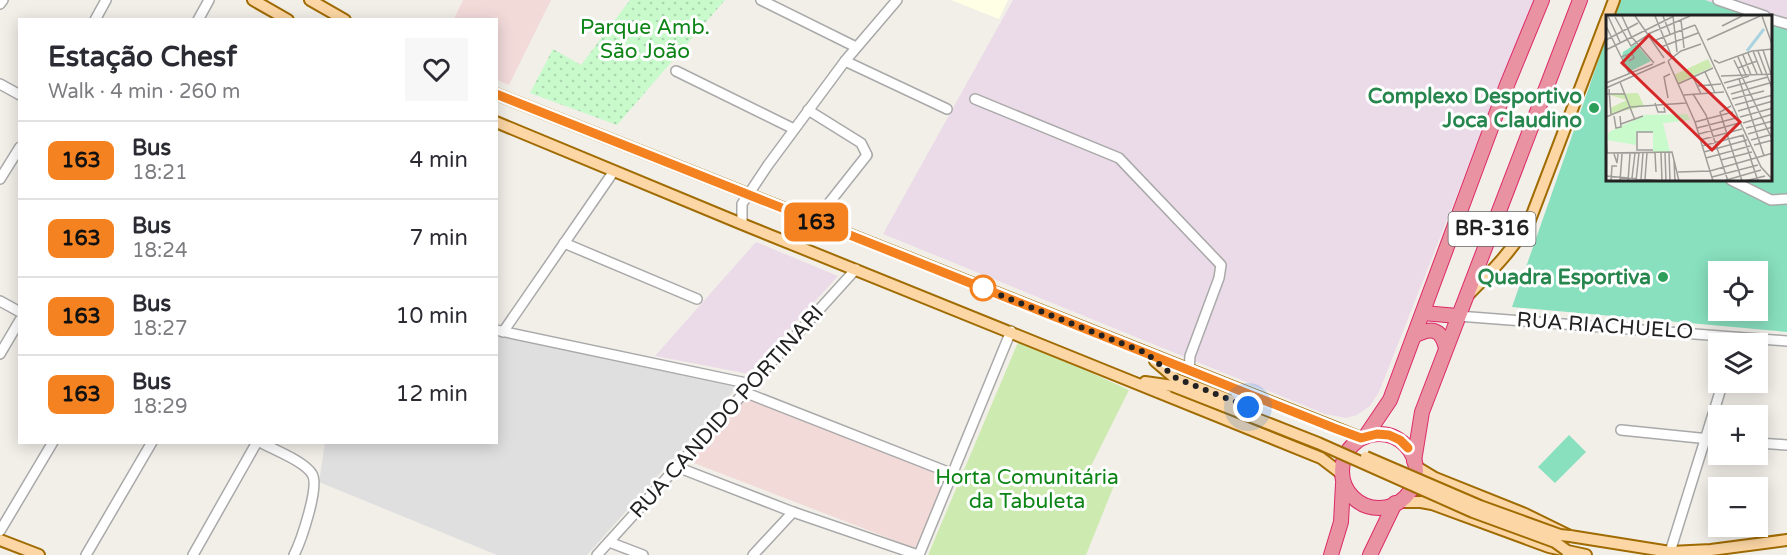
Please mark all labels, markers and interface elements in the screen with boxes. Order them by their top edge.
park label: Parque Amb. São João [580,15,710,64]
inset map [1606,15,1772,182]
button: heart [405,38,468,101]
text: Estação Chesf [48,40,237,74]
text: Walk · 4 min · 260 m [48,80,240,104]
place label: Complexo Desportivo Joca Claudino [1368,84,1582,133]
marker: Complexo Desportivo Joca Claudino [1587,101,1601,115]
text: Bus [132,135,171,161]
text: 4 min [409,147,468,173]
text: 163 [61,148,101,173]
text: 18:21 [132,161,187,185]
line badge: 163 [782,202,850,242]
text: 163 [796,210,836,235]
road number: BR-316 [1448,212,1536,246]
text: Bus [132,213,171,239]
text: 7 min [409,225,468,251]
text: 163 [61,226,101,251]
text: 18:24 [132,239,187,263]
map controls [1708,261,1768,537]
button: locate [1708,261,1768,321]
place label: Quadra Esportiva [1477,265,1651,290]
marker: Quadra Esportiva [1656,270,1670,284]
unlabelled marker [970,275,996,301]
text: Bus [132,291,171,317]
street label: RUA CANDIDO PORTINARI [625,301,829,523]
text: 10 min [396,303,468,329]
text: 163 [61,304,101,329]
street label: RUA RIACHUELO [1516,307,1694,345]
text: 18:27 [132,317,187,341]
button: layers [1708,333,1768,393]
text: Bus [132,369,171,395]
text: 12 min [396,381,468,407]
text: 163 [61,382,101,407]
your location [1233,392,1263,422]
text: 18:29 [132,395,187,419]
button: + [1708,405,1768,465]
park label: Horta Comunitária da Tabuleta [935,465,1119,514]
button: − [1708,477,1768,537]

